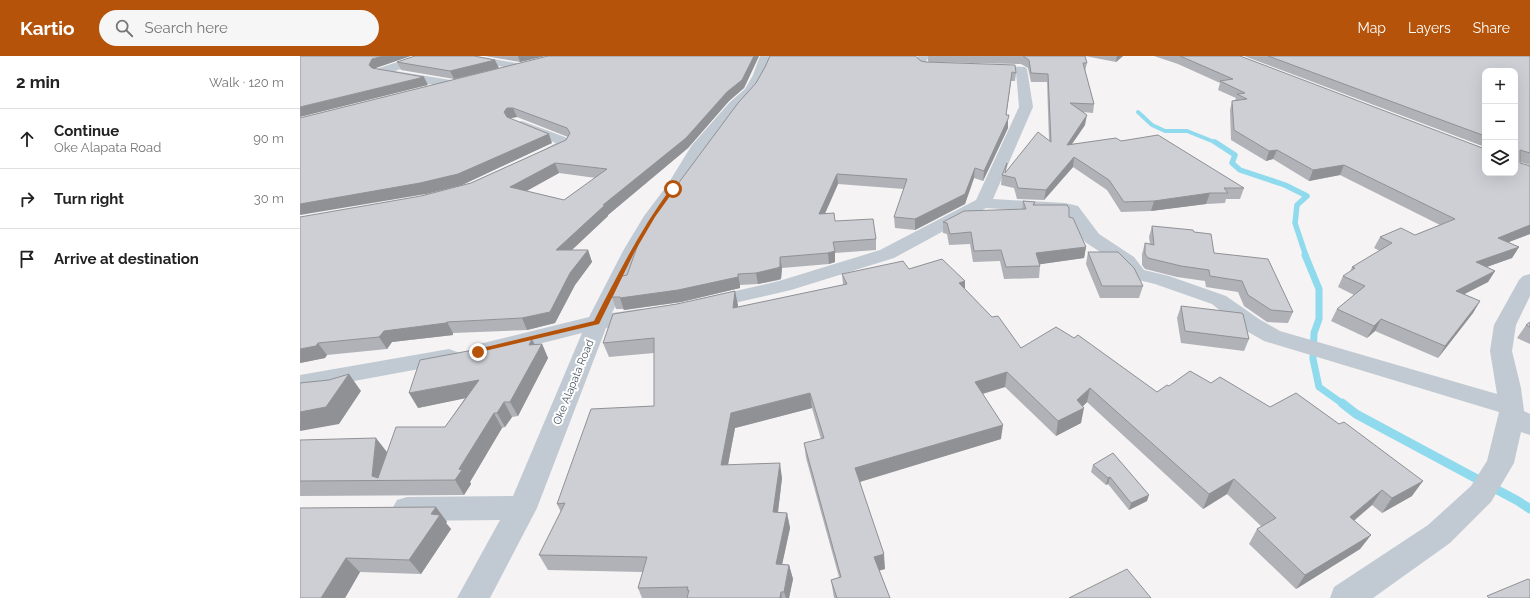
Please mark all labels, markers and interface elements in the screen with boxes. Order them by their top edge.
search box [99,10,379,46]
text: Kartio [20,17,75,39]
icon: search [113,17,135,39]
text: Search here [145,19,228,37]
text: Map [1358,20,1386,36]
text: Layers [1408,20,1451,36]
text: Share [1473,20,1510,36]
map controls [1482,68,1518,176]
button: + [1482,68,1518,104]
text: 2 min [16,72,60,92]
text: Walk · 120 m [209,75,284,90]
button: − [1482,104,1518,140]
text: Continue [54,122,119,140]
icon: ahead [16,128,38,150]
text: 90 m [253,131,284,146]
text: Oke Alapata Road [54,140,161,155]
button: layers [1482,140,1518,176]
route start [664,180,682,198]
icon: right [16,188,38,210]
text: Turn right [54,190,124,208]
text: 30 m [254,191,284,206]
icon: arrive [16,248,38,270]
text: Arrive at destination [54,250,199,268]
street label: Oke Alapata Road [550,338,597,427]
route end [469,343,487,361]

